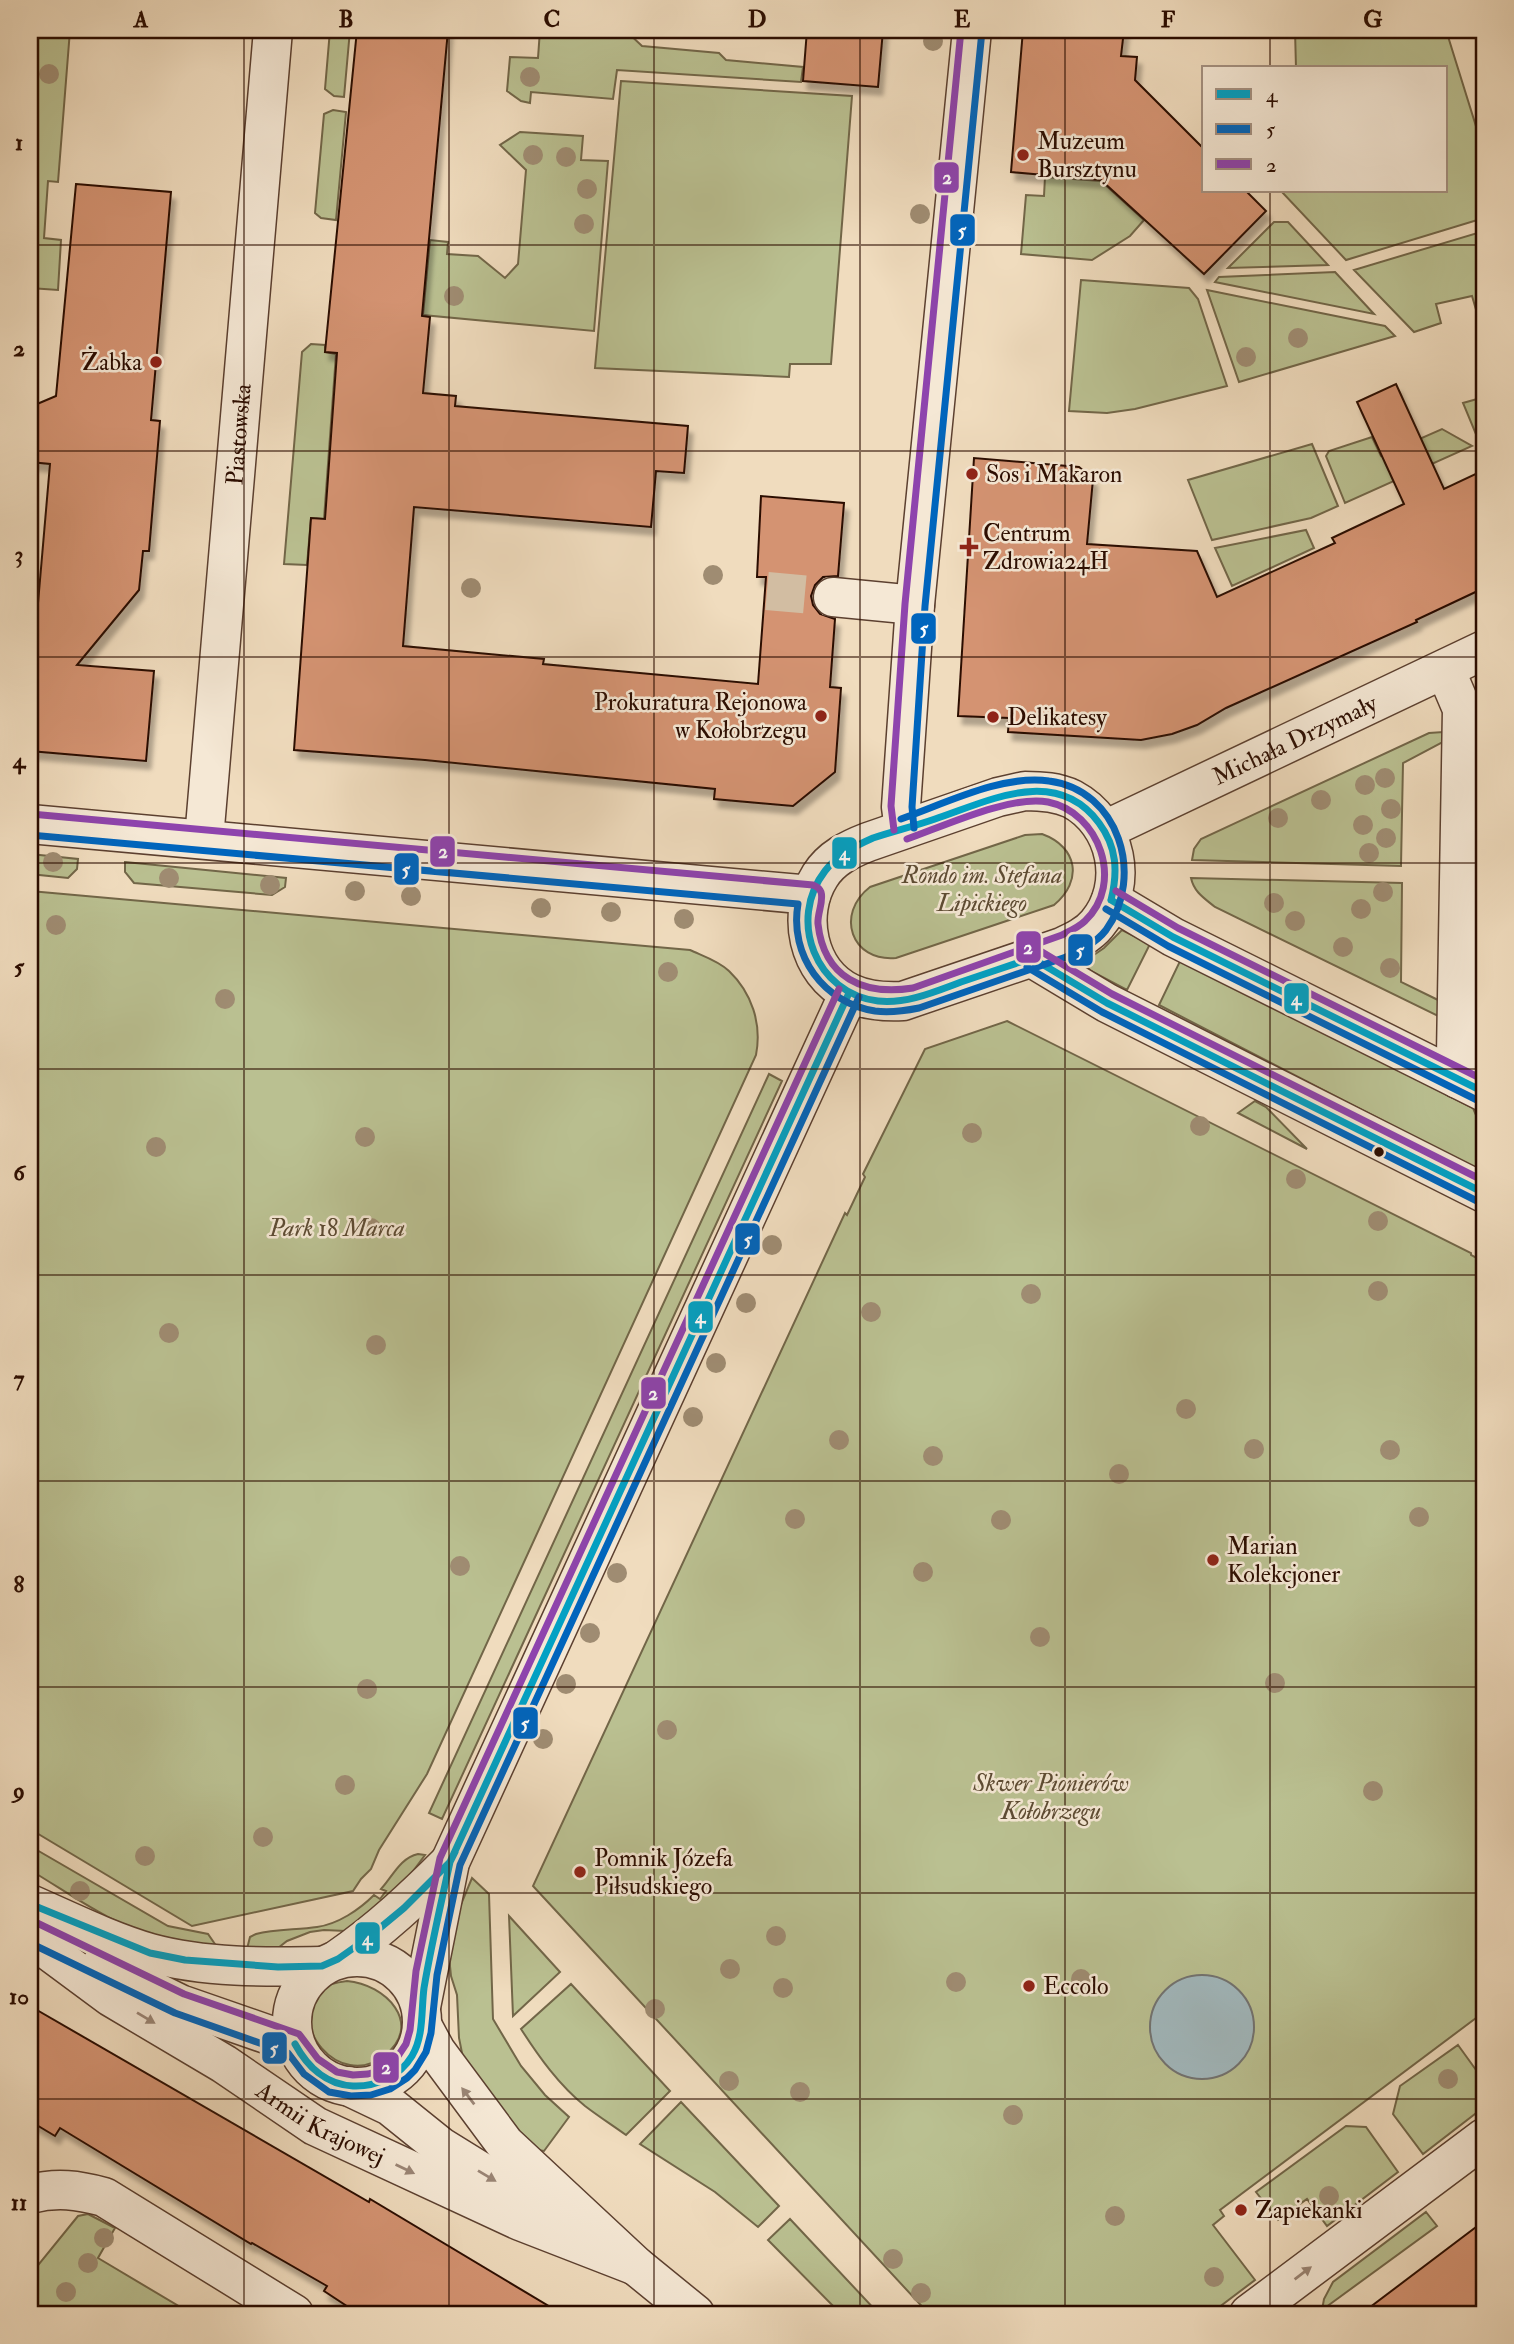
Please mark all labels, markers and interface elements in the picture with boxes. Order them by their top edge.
text: A [133,5,149,34]
text: B [338,5,354,34]
text: C [544,5,560,34]
text: D [748,5,766,34]
text: E [954,5,971,34]
text: F [1161,5,1176,34]
text: G [1363,5,1383,34]
legend [1202,66,1448,192]
text: 4 [1266,82,1279,109]
text: 5 [1266,116,1276,143]
place label: Muzeum Bursztynu [1037,126,1137,185]
text: 1 [15,128,23,157]
marker: Muzeum Bursztynu [1015,147,1031,163]
text: 2 [1266,152,1277,179]
line badge: 2 [933,161,960,194]
text: 2 [942,166,952,190]
line badge: 5 [949,213,976,247]
text: 5 [958,219,967,243]
text: 2 [13,334,25,363]
place label: Żabka [81,346,143,378]
marker: Żabka [148,354,164,370]
street label: Piastowska [219,381,258,486]
place label: Sos i Makaron [986,459,1123,490]
marker: Sos i Makaron [964,466,980,482]
place label: Centrum Zdrowia24H [983,518,1109,577]
marker: Centrum Zdrowia24H [961,539,977,555]
text: 3 [15,540,23,569]
line badge: 5 [910,612,937,645]
text: 5 [920,617,929,641]
place label: Prokuratura Rejonowa w Kołobrzegu [594,687,808,746]
street label: Michała Drzymały [1207,687,1382,792]
place label: Delikatesy [1007,702,1107,733]
marker: Prokuratura Rejonowa w Kołobrzegu [813,708,829,724]
marker: Delikatesy [985,709,1001,725]
text: 4 [12,746,27,775]
line badge: 2 [429,835,456,868]
line badge: 4 [831,836,858,870]
text: 2 [438,840,448,864]
text: 4 [838,842,851,866]
line badge: 5 [393,852,420,886]
text: 5 [402,858,411,882]
park label: Rondo im. Stefana Lipickiego [901,860,1062,919]
line badge: 2 [1015,930,1042,964]
line badge: 5 [1067,933,1094,967]
text: 2 [1023,936,1033,960]
text: 5 [1076,939,1085,963]
text: 5 [14,952,25,981]
line badge: 4 [1283,982,1310,1015]
text: 4 [1290,987,1303,1011]
unlabelled marker [1372,1145,1386,1159]
text: 6 [13,1158,27,1187]
park label: Park 18 Marca [268,1213,405,1244]
line badge: 5 [734,1222,761,1256]
text: 5 [744,1228,753,1252]
line badge: 4 [687,1300,714,1334]
text: 4 [694,1305,707,1329]
text: 7 [14,1364,25,1393]
line badge: 2 [640,1376,667,1410]
text: 2 [648,1382,658,1406]
place label: Marian Kolekcjoner [1227,1531,1340,1590]
marker: Marian Kolekcjoner [1205,1552,1221,1568]
text: 8 [14,1570,25,1599]
line badge: 5 [512,1706,539,1740]
text: 5 [521,1712,530,1736]
park label: Skwer Pionierów Kołobrzegu [972,1768,1129,1827]
text: 9 [11,1776,25,1805]
place label: Pomnik Józefa Piłsudskiego [594,1843,734,1902]
marker: Pomnik Józefa Piłsudskiego [572,1864,588,1880]
line badge: 4 [354,1921,381,1955]
text: 4 [361,1927,374,1951]
place label: Eccolo [1043,1971,1109,2002]
marker: Eccolo [1021,1978,1037,1994]
text: 10 [9,1982,29,2011]
one-way arrow [136,2012,155,2025]
line badge: 5 [261,2031,288,2065]
text: 5 [270,2037,279,2061]
line badge: 2 [372,2051,400,2084]
text: 2 [381,2056,391,2080]
street label: Armii Krajowej [249,2074,390,2172]
one-way arrow [461,2087,475,2105]
one-way arrow [395,2163,415,2174]
one-way arrow [478,2170,497,2182]
text: 11 [11,2188,27,2217]
place label: Zapiekanki [1255,2195,1363,2226]
marker: Zapiekanki [1233,2202,1249,2218]
one-way arrow [1294,2266,1312,2281]

